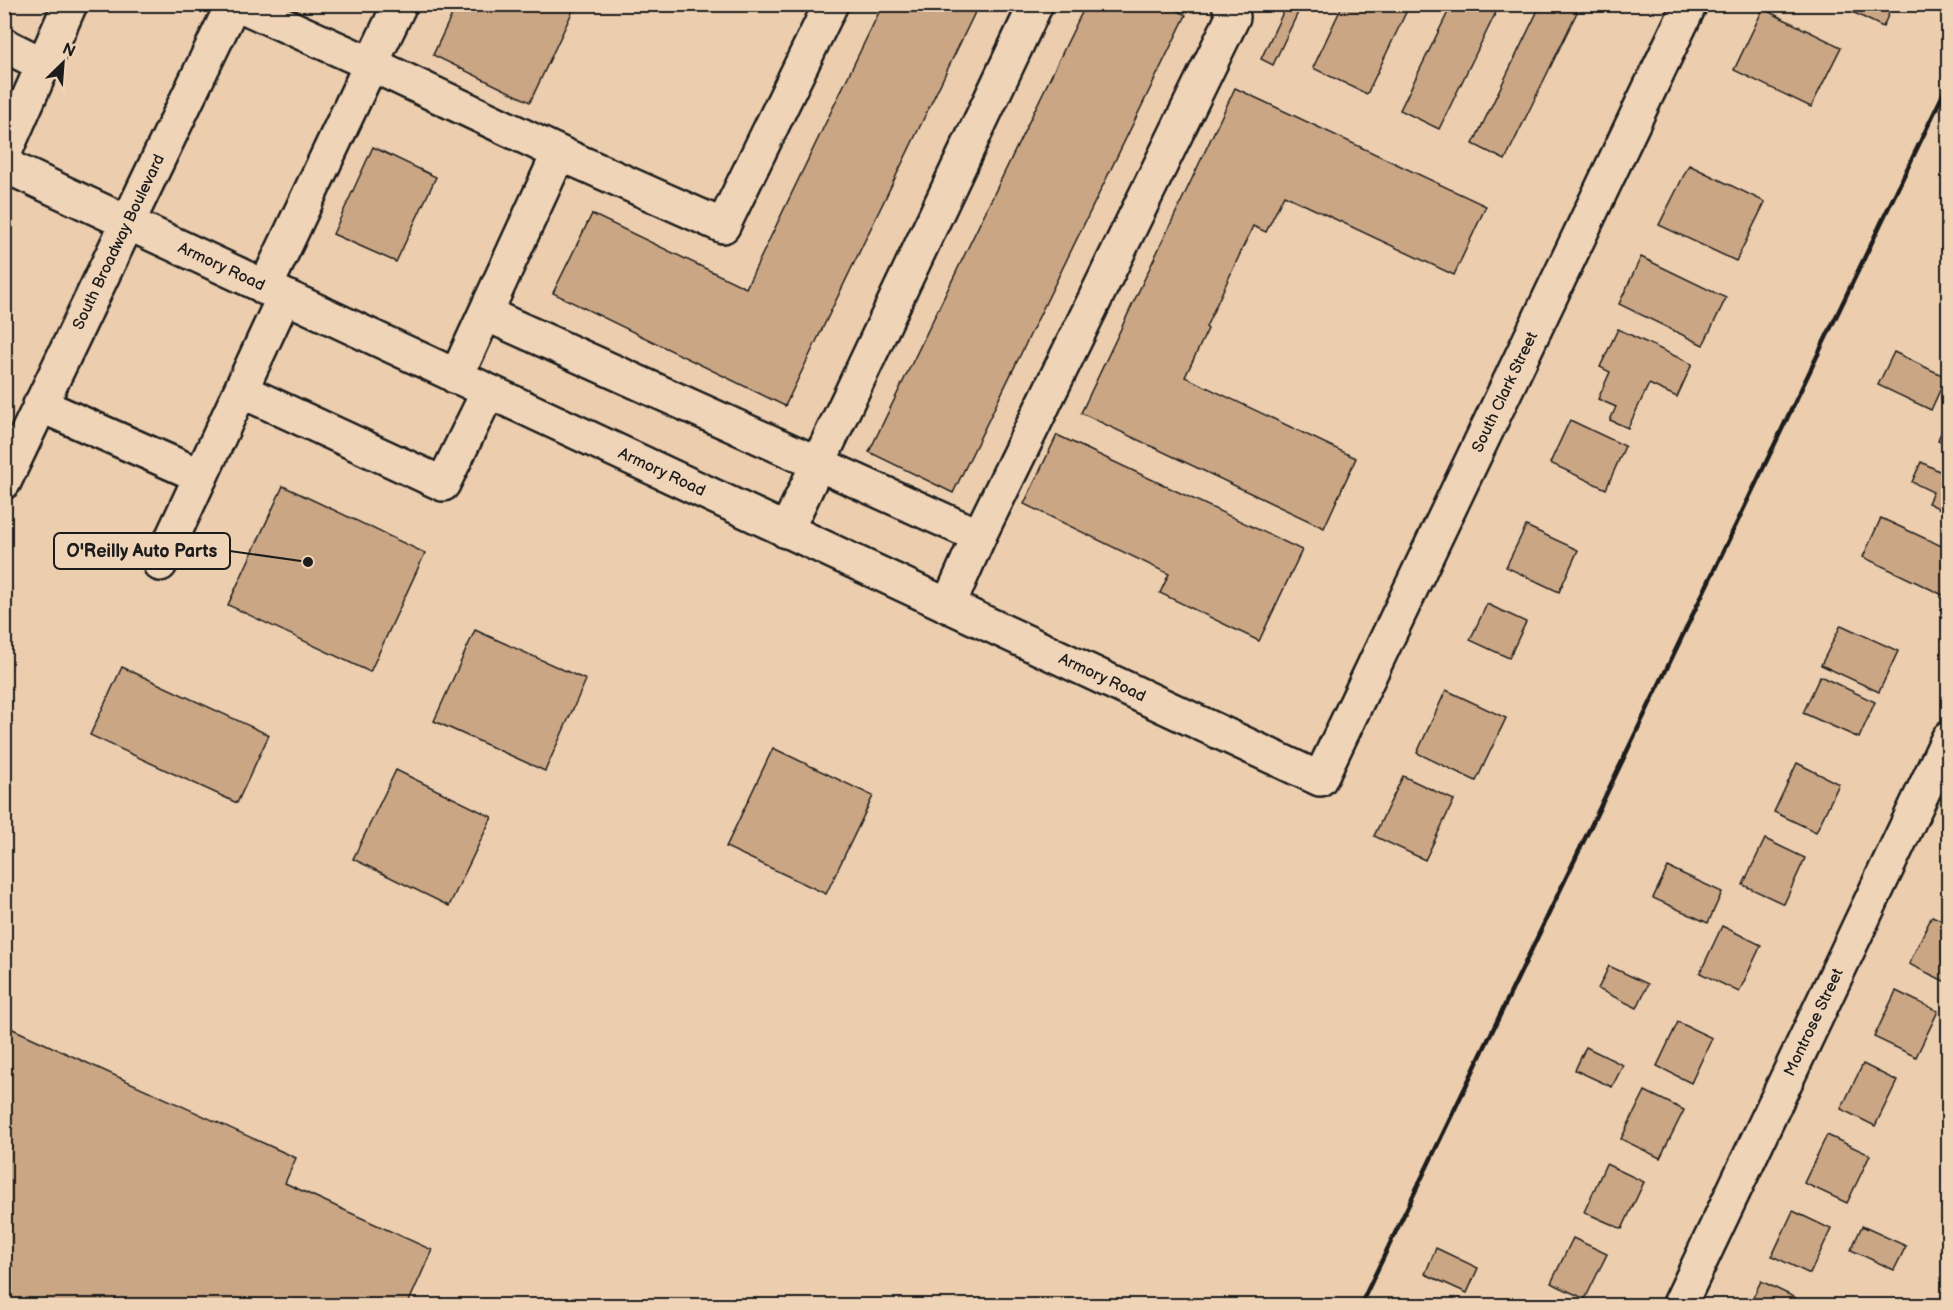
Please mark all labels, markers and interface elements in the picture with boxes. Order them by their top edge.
north arrow [33,33,93,93]
text: N [59,40,78,62]
street label: South Broadway Boulevard [69,151,169,333]
street label: Armory Road [175,238,268,295]
street label: South Clark Street [1468,329,1542,455]
street label: Armory Road [615,444,708,500]
callout: O'Reilly Auto Parts [54,533,230,569]
text: O'Reilly Auto Parts [67,541,218,562]
street label: Armory Road [1056,649,1149,706]
street label: Montrose Street [1780,965,1847,1079]

